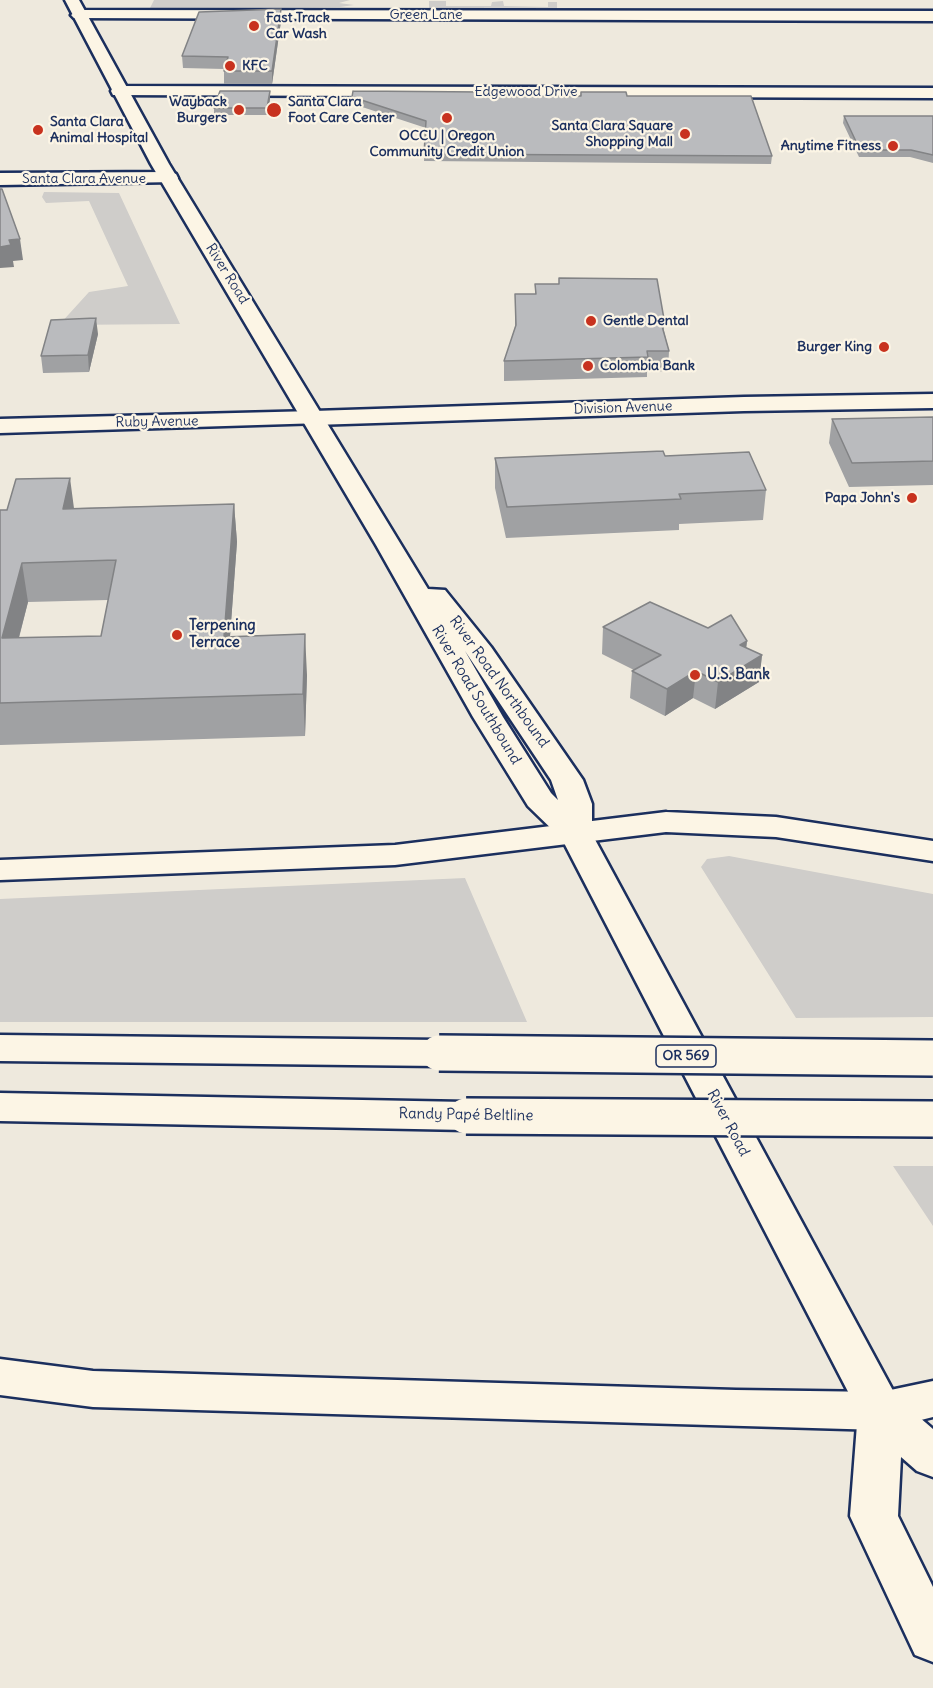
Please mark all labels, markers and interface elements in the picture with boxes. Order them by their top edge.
street label: Green Lane [389,7,463,23]
place label: Fast Track Car Wash [266,10,330,42]
marker: Fast Track Car Wash [247,19,261,33]
place label: KFC [242,58,268,74]
marker: KFC [223,59,237,73]
street label: Edgewood Drive [474,84,578,100]
place label: Wayback Burgers [169,94,227,126]
place label: Santa Clara Foot Care Center [288,94,394,126]
marker: Santa Clara Foot Care Center [265,101,283,119]
marker: Wayback Burgers [232,103,246,117]
marker: OCCU | Oregon Community Credit Union [440,111,454,125]
place label: Santa Clara Animal Hospital [50,114,148,146]
place label: Santa Clara Square Shopping Mall [551,118,673,150]
marker: Santa Clara Animal Hospital [31,123,45,137]
marker: Santa Clara Square Shopping Mall [678,127,692,141]
place label: OCCU | Oregon Community Credit Union [370,128,524,160]
place label: Anytime Fitness [781,138,881,154]
marker: Anytime Fitness [886,139,900,153]
street label: Santa Clara Avenue [22,171,146,187]
street label: River Road [202,241,252,307]
place label: Gentle Dental [603,313,689,329]
marker: Gentle Dental [584,314,598,328]
place label: Burger King [797,339,872,355]
marker: Burger King [877,340,891,354]
place label: Colombia Bank [600,358,695,374]
marker: Colombia Bank [581,359,595,373]
street label: Division Avenue [573,398,673,418]
street label: Ruby Avenue [115,413,199,431]
place label: Papa John's [825,490,900,506]
marker: Papa John's [905,491,919,505]
street label: River Road Northbound [445,613,553,751]
place label: Terpening Terrace [189,617,256,652]
street label: River Road Southbound [427,622,525,768]
marker: Terpening Terrace [170,628,184,642]
place label: U.S. Bank [707,666,770,684]
marker: U.S. Bank [688,668,702,682]
road number: OR 569 [656,1045,716,1067]
street label: River Road [703,1086,753,1160]
street label: Randy Papé Beltline [398,1105,534,1125]

